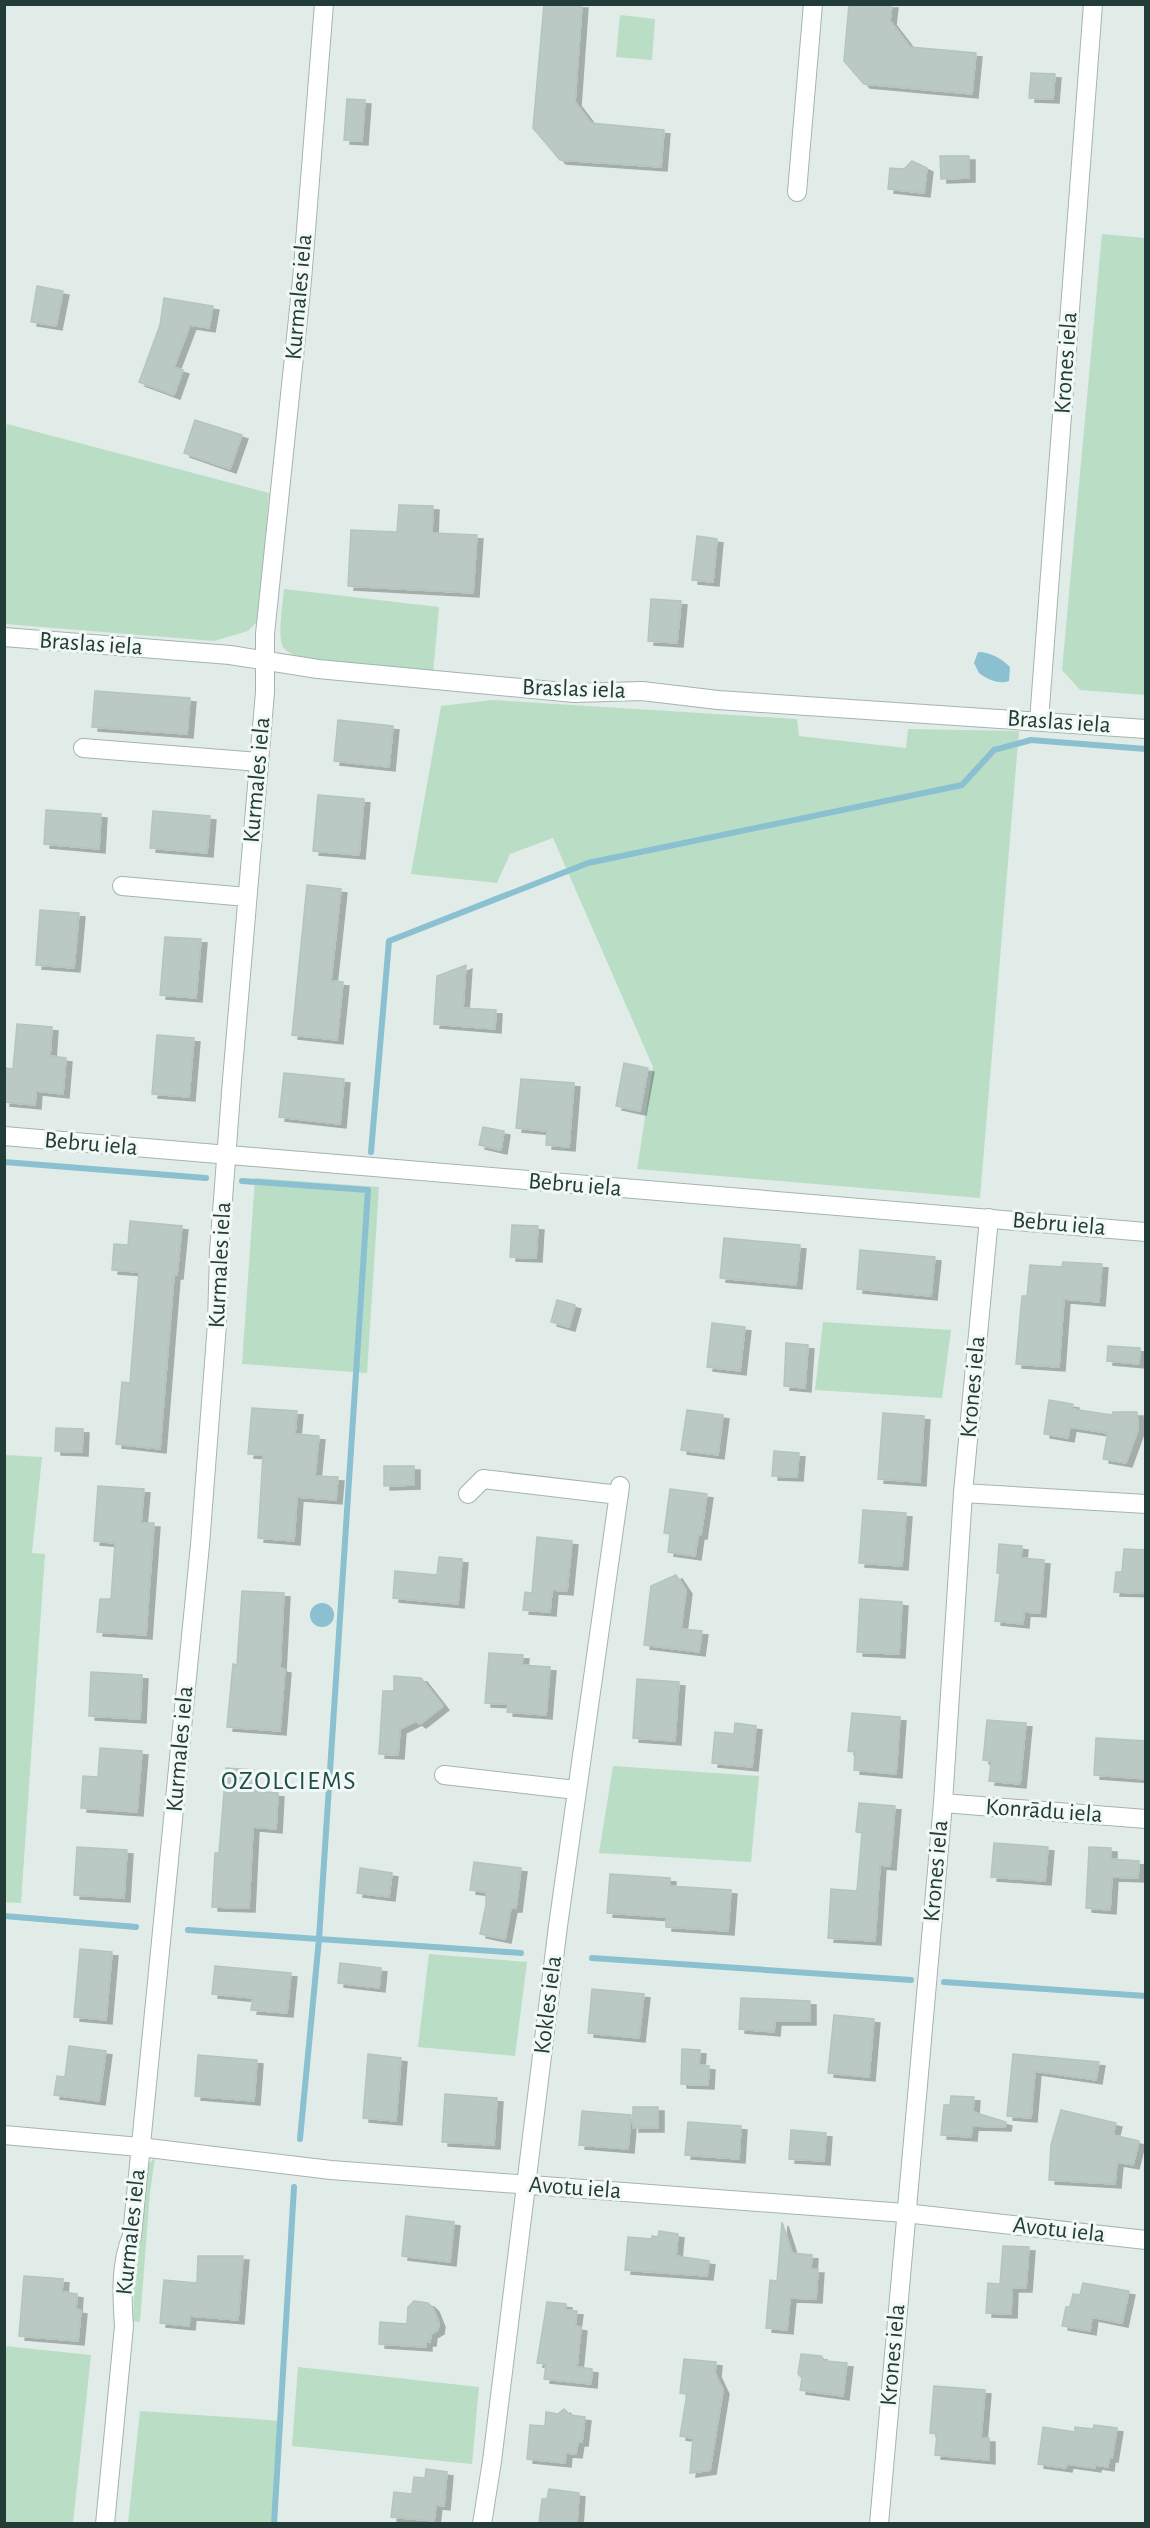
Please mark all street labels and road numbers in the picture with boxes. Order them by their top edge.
street label: Kurmales iela [282,233,316,361]
street label: Krones iela [1050,311,1082,415]
street label: Braslas iela [38,628,144,660]
street label: Braslas iela [522,675,626,703]
street label: Braslas iela [1006,706,1112,738]
street label: Kurmales iela [240,716,274,844]
street label: Bebru iela [43,1128,139,1160]
street label: Bebru iela [527,1169,623,1201]
street label: Kurmales iela [205,1201,235,1329]
street label: Bebru iela [1011,1208,1107,1240]
street label: Krones iela [957,1335,989,1439]
street label: Kurmales iela [163,1685,197,1813]
street label: Konrādu iela [985,1795,1103,1827]
street label: Krones iela [920,1819,952,1923]
street label: Kokles iela [530,1954,566,2056]
street label: Kurmales iela [112,2168,150,2296]
street label: Avotu iela [528,2173,622,2203]
street label: Avotu iela [1012,2213,1106,2247]
street label: Krones iela [877,2303,909,2407]

